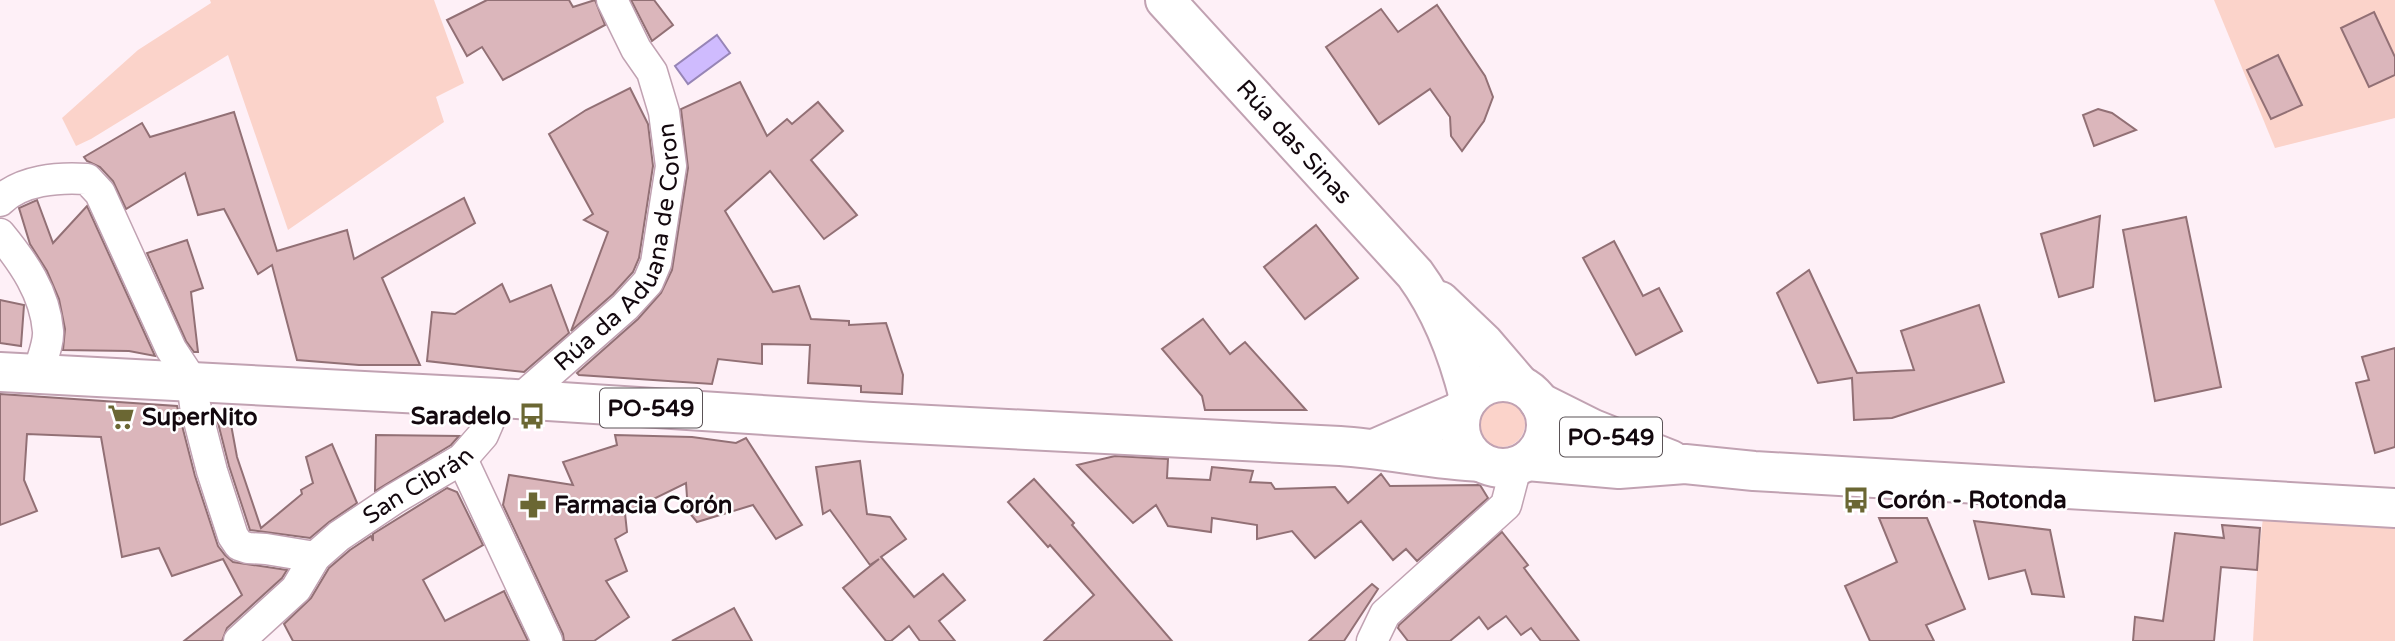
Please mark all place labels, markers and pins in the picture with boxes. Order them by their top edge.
bus stop icon: Saradelo [517,401,547,431]
supermarket icon: SuperNito [106,402,136,432]
place label: Saradelo [411,402,511,431]
place label: SuperNito [142,403,258,432]
bus stop icon: Corón - Rotonda [1841,485,1871,515]
place label: Corón - Rotonda [1877,486,2067,515]
pharmacy icon: Farmacia Corón [518,490,548,520]
place label: Farmacia Corón [554,491,732,520]

